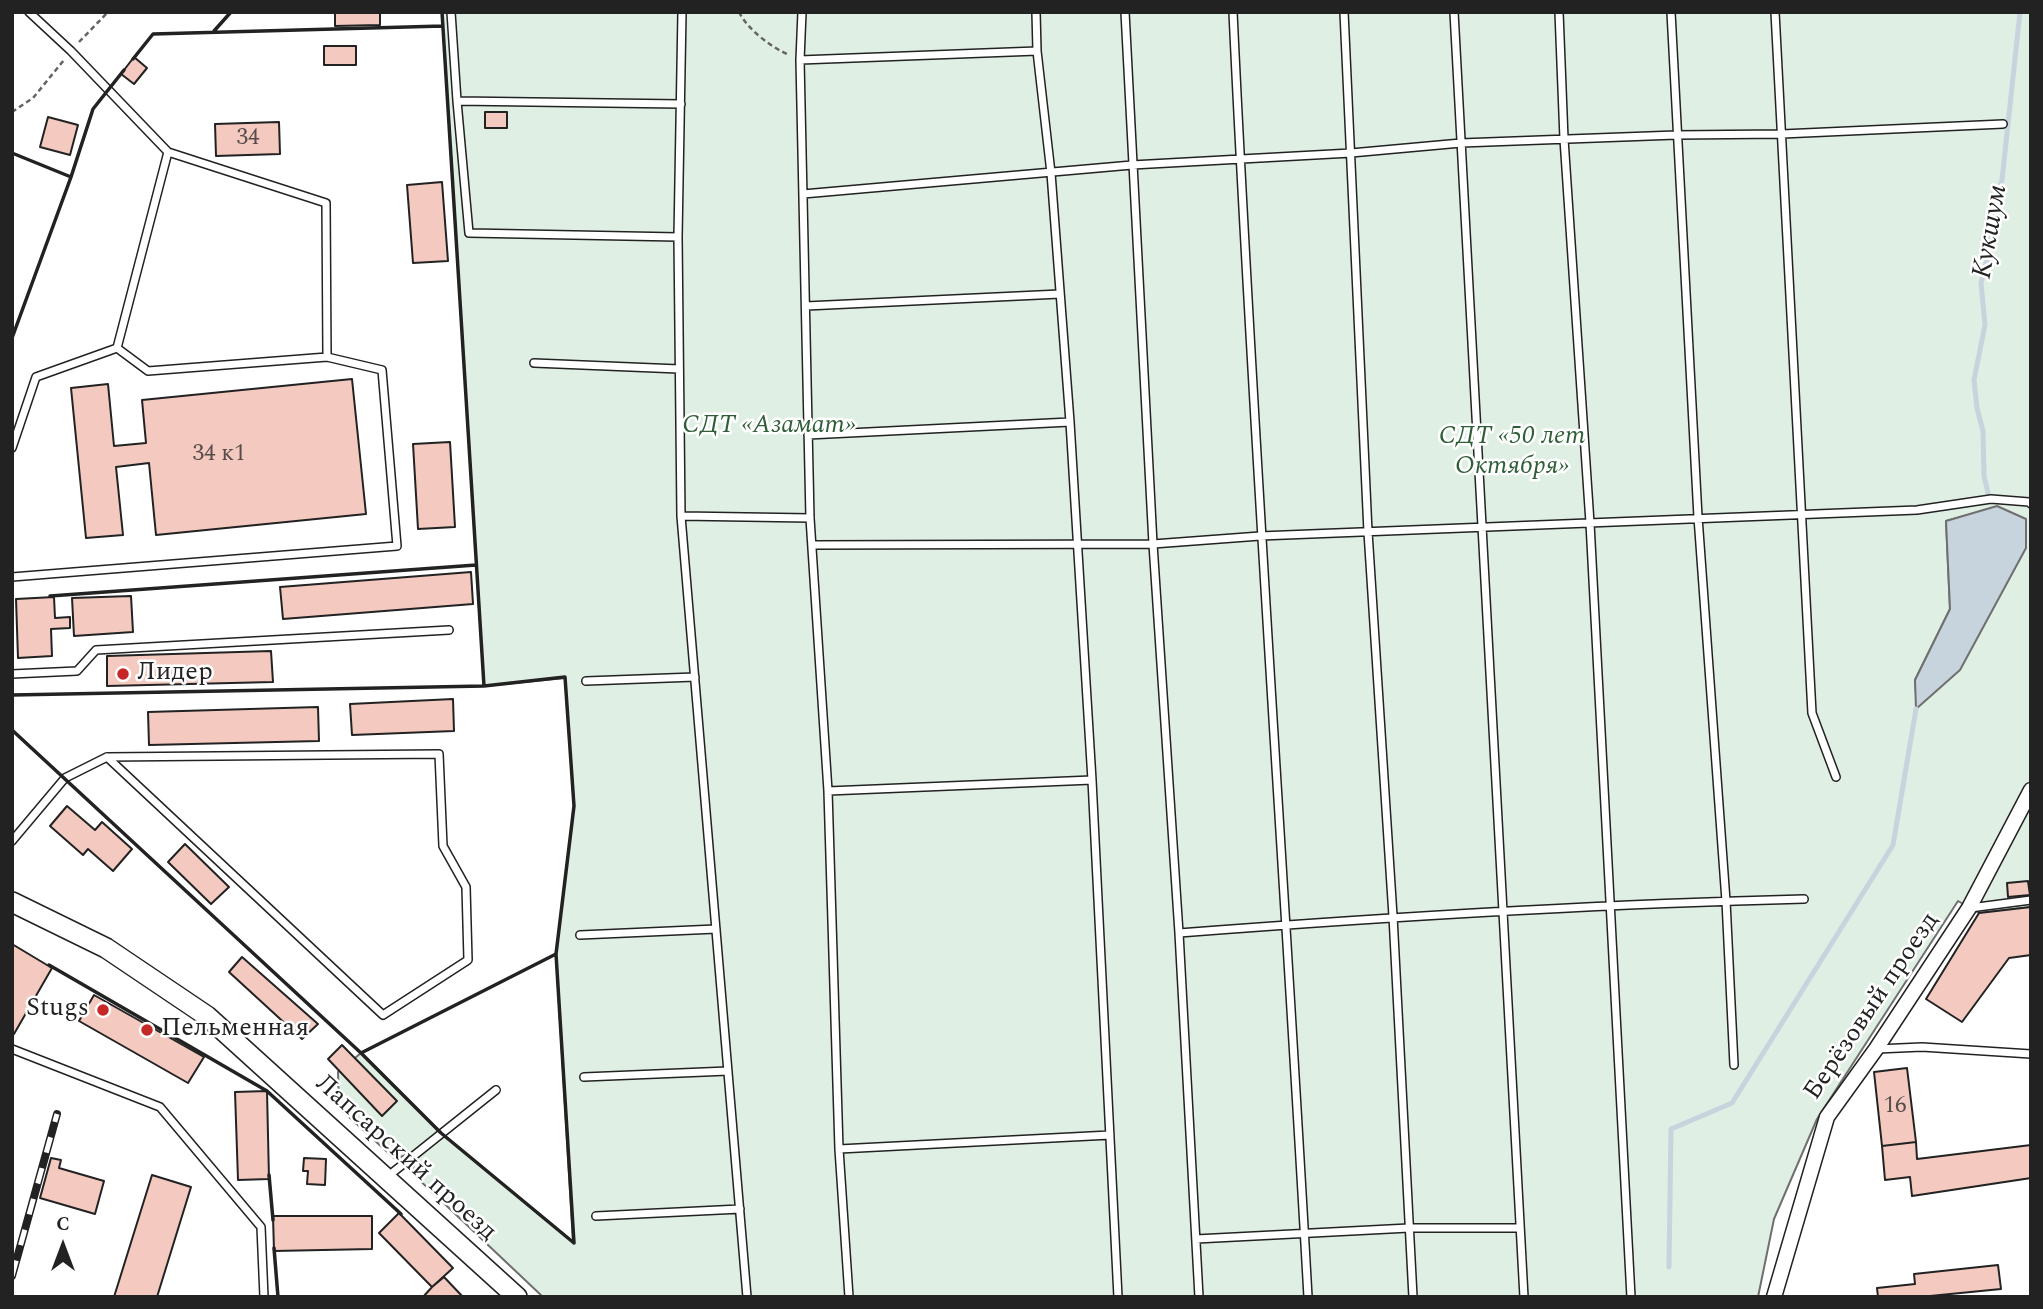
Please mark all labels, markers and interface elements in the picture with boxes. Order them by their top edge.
house number: 34 [237,125,259,153]
water label: Кукшум [1967,182,2017,282]
park label: СДТ «Азамат» [682,411,856,443]
park label: СДТ «50 лет Октября» [1439,422,1585,484]
house number: 34 к1 [192,441,246,469]
place label: Лидер [137,658,213,690]
marker: Лидер [115,666,131,682]
street label: Берёзовый проезд [1799,907,1947,1107]
place label: Stugs [26,994,89,1026]
marker: Stugs [95,1002,111,1018]
place label: Пельменная [161,1014,309,1046]
marker: Пельменная [139,1022,155,1038]
street label: Лапсарский проезд [308,1069,502,1249]
house number: 16 [1884,1093,1906,1121]
text: С [56,1210,70,1239]
north arrow [28,1211,98,1281]

